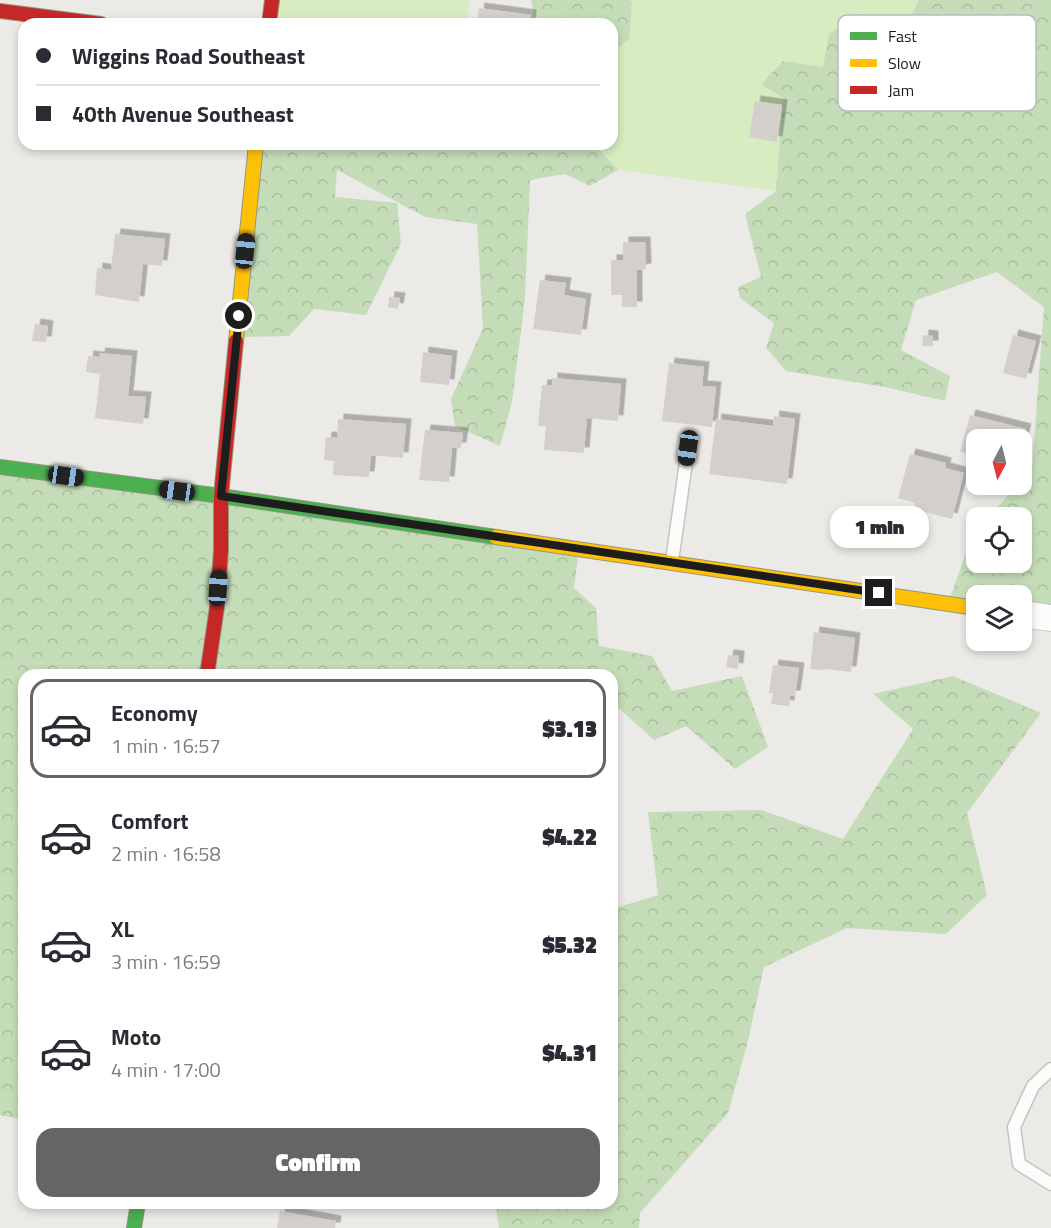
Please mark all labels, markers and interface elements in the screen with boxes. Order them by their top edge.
legend [838,15,1036,111]
text: Fast [888,24,917,48]
text: Wiggins Road Southeast [72,39,305,73]
text: Slow [888,51,921,75]
text: Jam [888,78,914,102]
text: 40th Avenue Southeast [72,97,294,131]
car [234,232,256,270]
route start [225,302,252,329]
car [677,429,699,467]
north arrow [966,429,1032,495]
map controls [966,429,1032,651]
car [47,465,85,487]
car [158,480,196,502]
callout: 1 min [830,506,928,548]
button: locate [966,507,1032,573]
text: 1 min [855,511,904,542]
car [208,569,228,607]
route end [865,579,892,606]
button: layers [966,585,1032,651]
text: Economy [111,696,198,730]
icon: car [39,702,93,756]
text: $3.13 [542,712,597,746]
text: 1 min · 16:57 [111,730,221,761]
text: Comfort [111,804,189,838]
icon: car [39,810,93,864]
text: $4.22 [542,820,597,854]
text: 2 min · 16:58 [111,838,221,869]
text: XL [111,912,134,946]
icon: car [39,918,93,972]
text: $5.32 [542,928,597,962]
text: 3 min · 16:59 [111,946,221,977]
text: Moto [111,1020,161,1054]
icon: car [39,1026,93,1080]
text: $4.31 [542,1036,597,1070]
text: 4 min · 17:00 [111,1054,221,1085]
button: Confirm [36,1128,600,1197]

